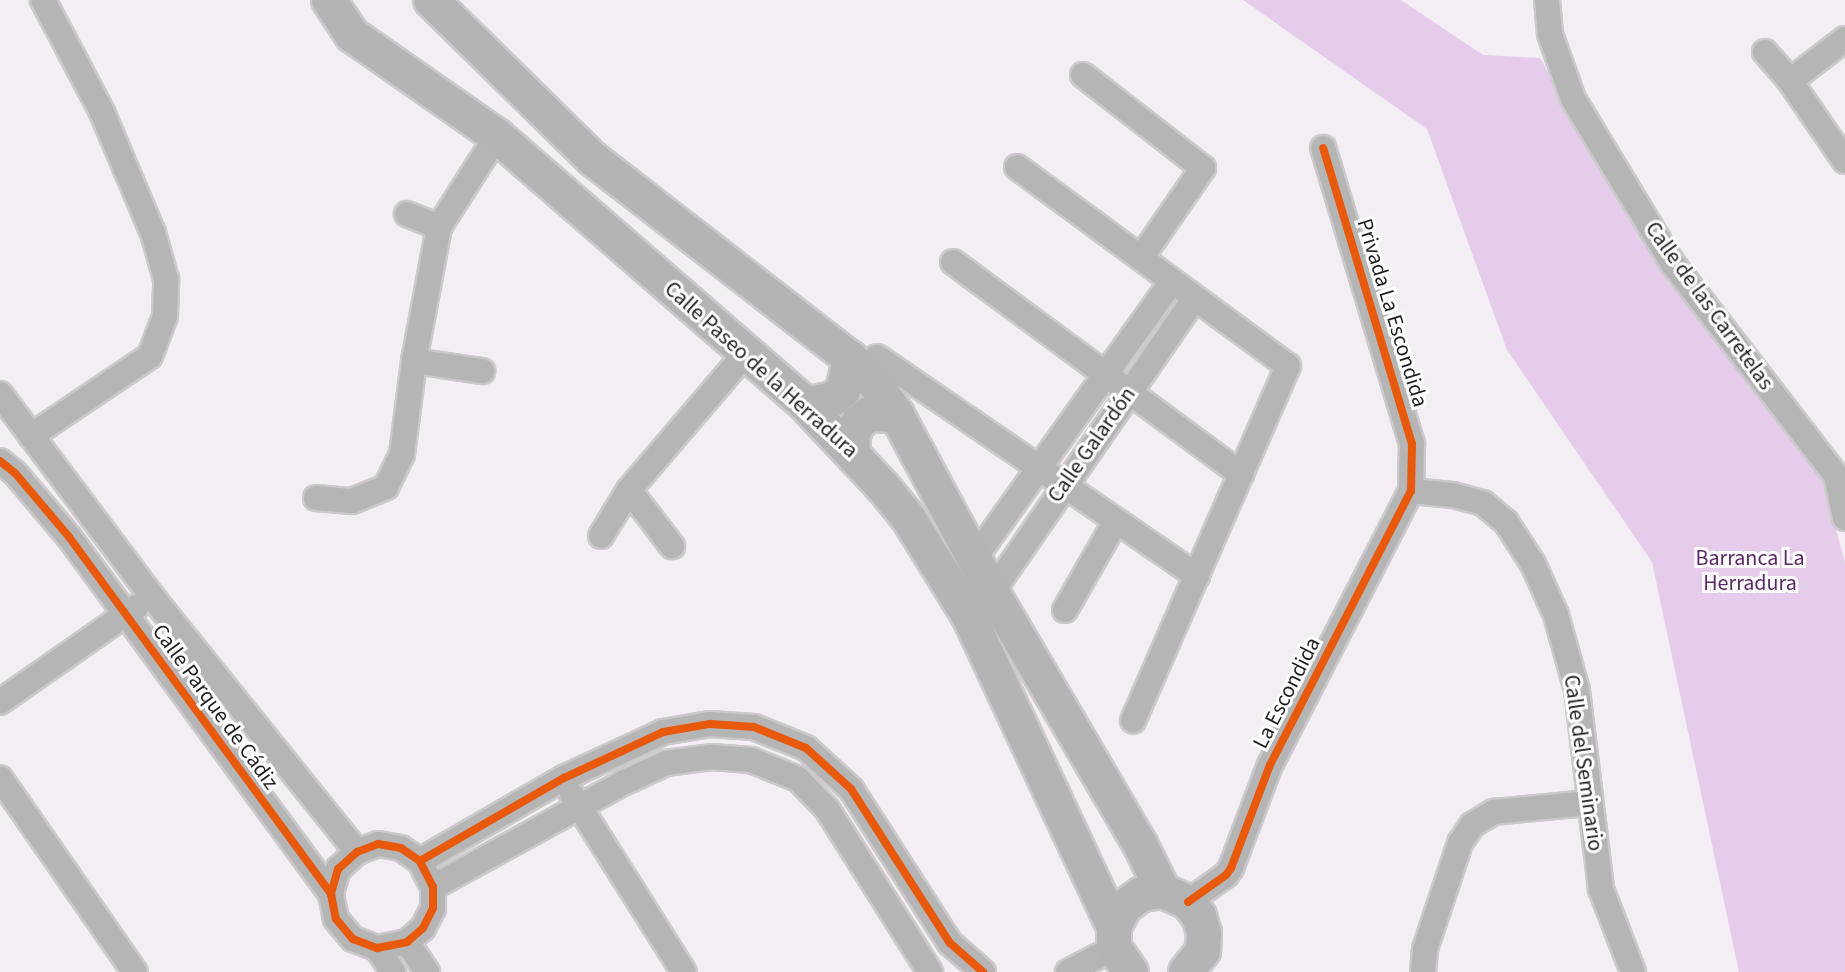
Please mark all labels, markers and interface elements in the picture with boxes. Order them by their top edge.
street label: Privada La Escondida [1351,216,1433,410]
street label: Calle de las Carretelas [1639,217,1779,395]
street label: Calle Paseo de la Herradura [659,276,863,464]
street label: Calle Galardón [1042,382,1142,508]
park label: Barranca La Herradura [1696,545,1804,596]
street label: Calle Parque de Cádiz [146,619,284,795]
street label: La Escondida [1248,633,1326,753]
street label: Calle del Seminario [1558,673,1608,853]

